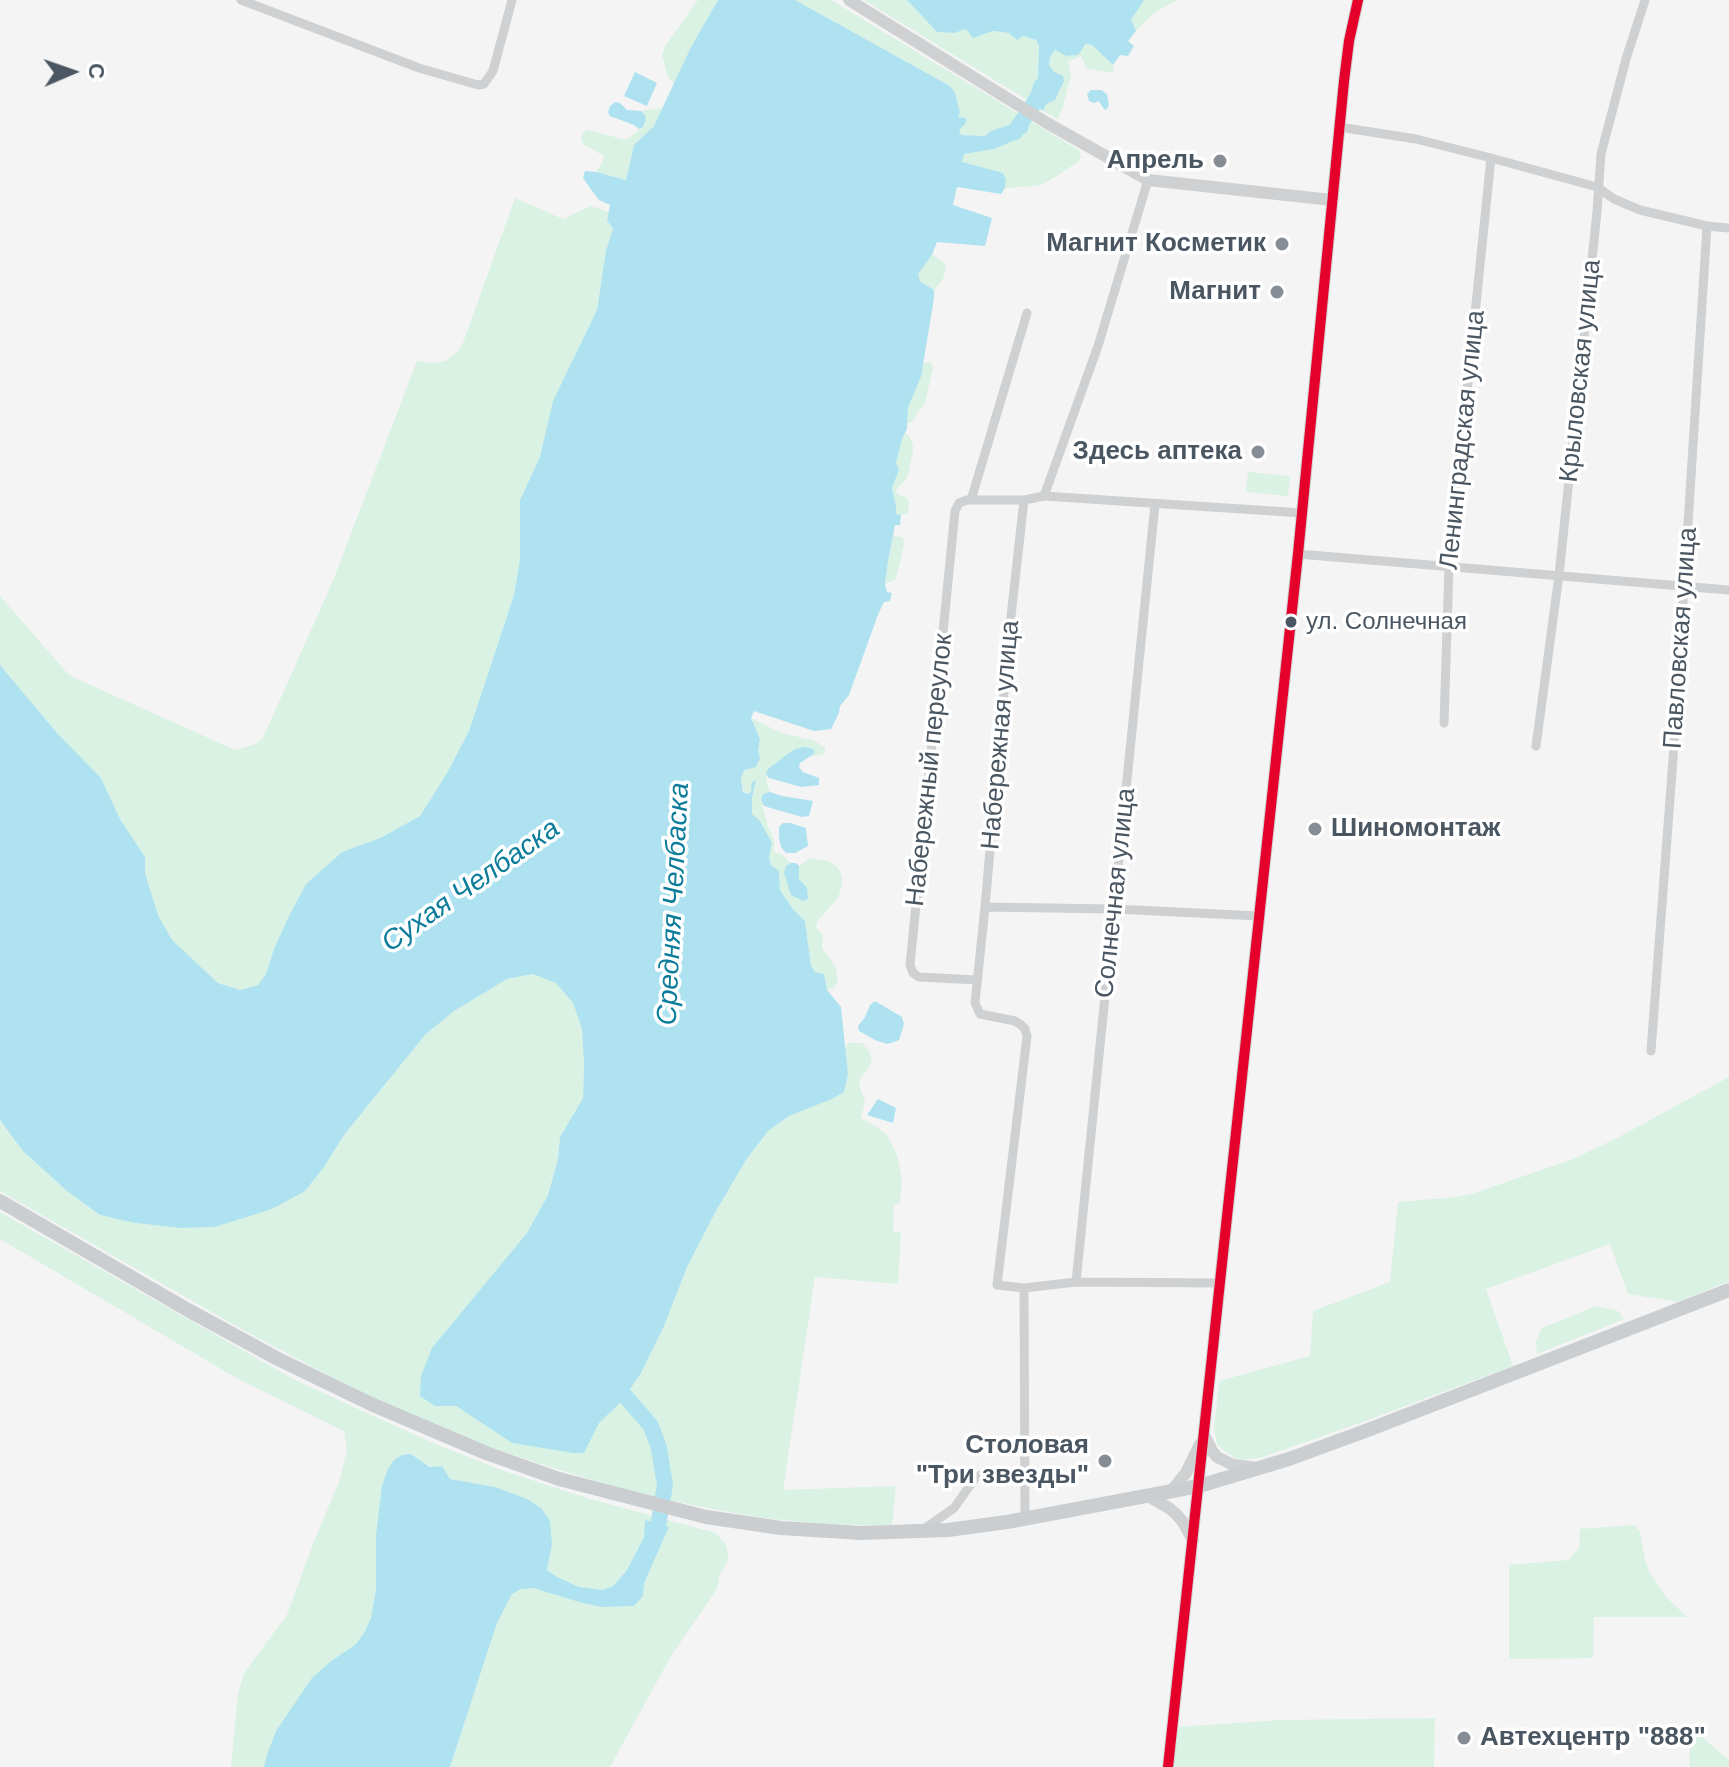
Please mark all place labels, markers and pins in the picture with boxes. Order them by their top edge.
place label: Апрель [1107,145,1204,177]
marker: Апрель [1211,152,1229,170]
place label: Магнит Косметик [1046,228,1266,260]
marker: Магнит Косметик [1273,235,1291,253]
place label: Магнит [1169,276,1261,308]
marker: Магнит [1268,283,1286,301]
place label: Здесь аптека [1073,436,1242,468]
marker: Здесь аптека [1249,443,1267,461]
place label: ул. Солнечная [1306,608,1467,636]
marker: ул. Солнечная [1283,614,1299,630]
place label: Шиномонтаж [1331,813,1500,845]
marker: Шиномонтаж [1306,820,1324,838]
place label: Столовая "Три звезды" [916,1430,1089,1492]
marker: Столовая "Три звезды" [1096,1452,1114,1470]
place label: Автехцентр "888" [1480,1722,1706,1754]
marker: Автехцентр "888" [1455,1729,1473,1747]

